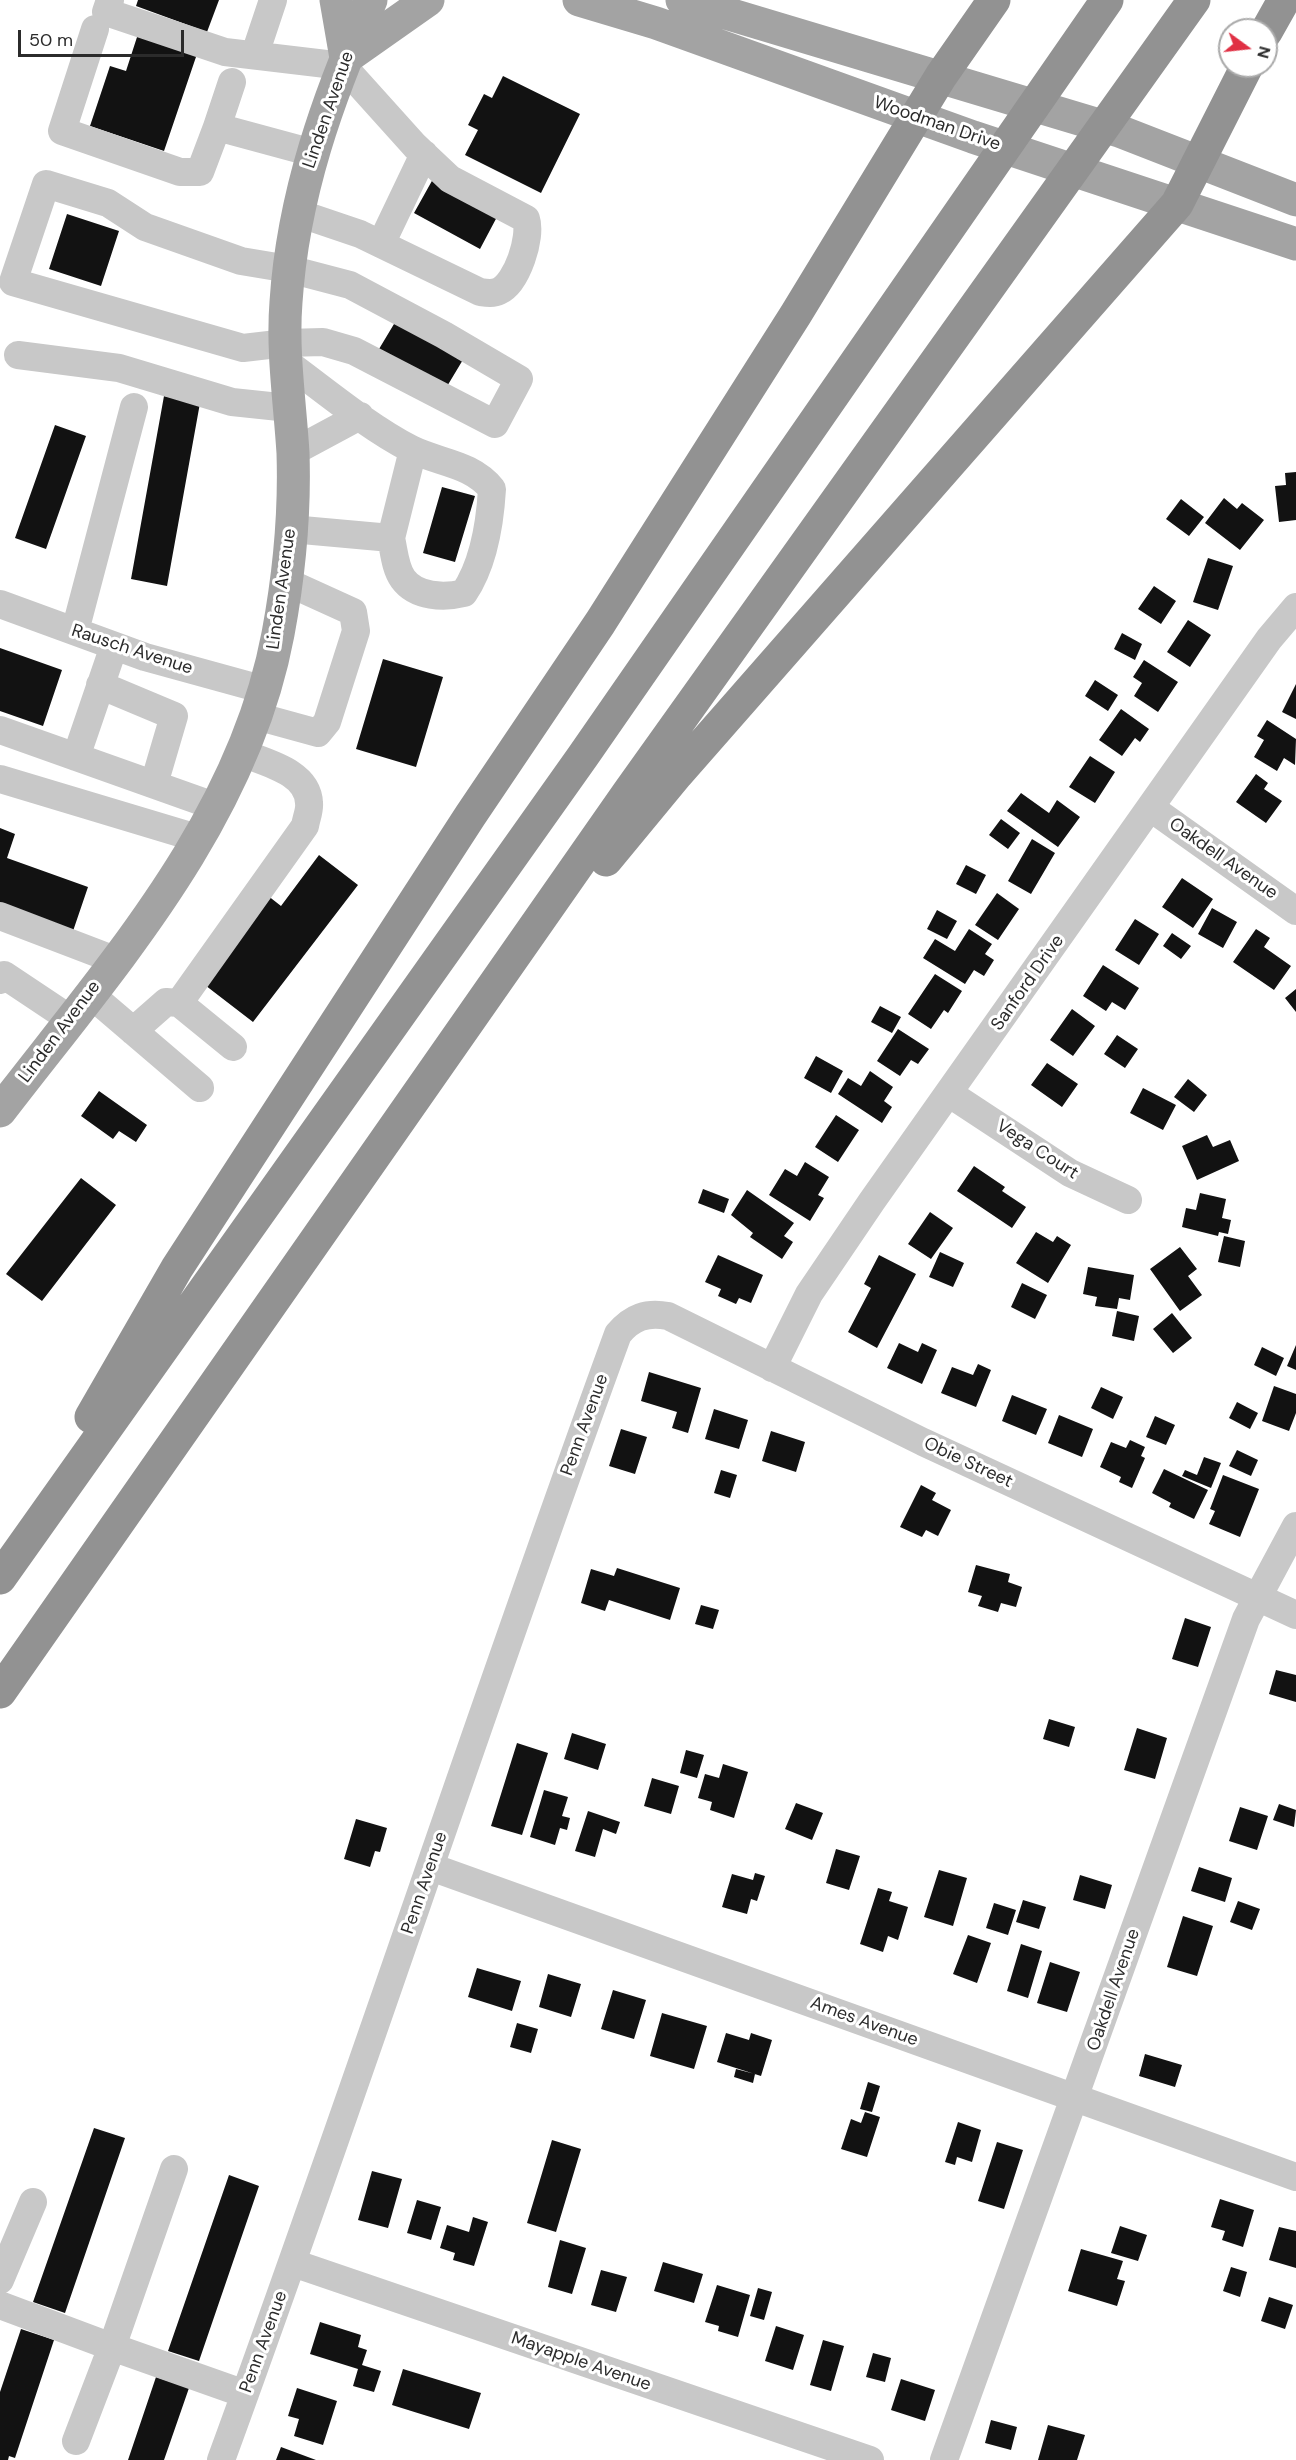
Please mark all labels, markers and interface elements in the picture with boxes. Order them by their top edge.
scale bar [21,18,188,56]
north arrow [1218,18,1278,78]
text: 50 m [29,28,73,52]
text: N [1252,44,1276,61]
street label: Linden Avenue [299,49,359,171]
street label: Woodman Drive [871,92,1003,156]
street label: Linden Avenue [263,527,301,651]
street label: Rausch Avenue [69,620,195,680]
street label: Oakdell Avenue [1165,814,1281,904]
street label: Sanford Drive [987,931,1069,1035]
street label: Linden Avenue [15,977,105,1087]
street label: Vega Court [992,1116,1082,1184]
street label: Penn Avenue [557,1371,613,1479]
street label: Obie Street [920,1433,1016,1493]
street label: Penn Avenue [397,1829,453,1937]
street label: Oakdell Avenue [1083,1926,1145,2054]
street label: Ames Avenue [807,1992,921,2052]
street label: Penn Avenue [236,2288,292,2396]
street label: Mayapple Avenue [508,2328,654,2396]

